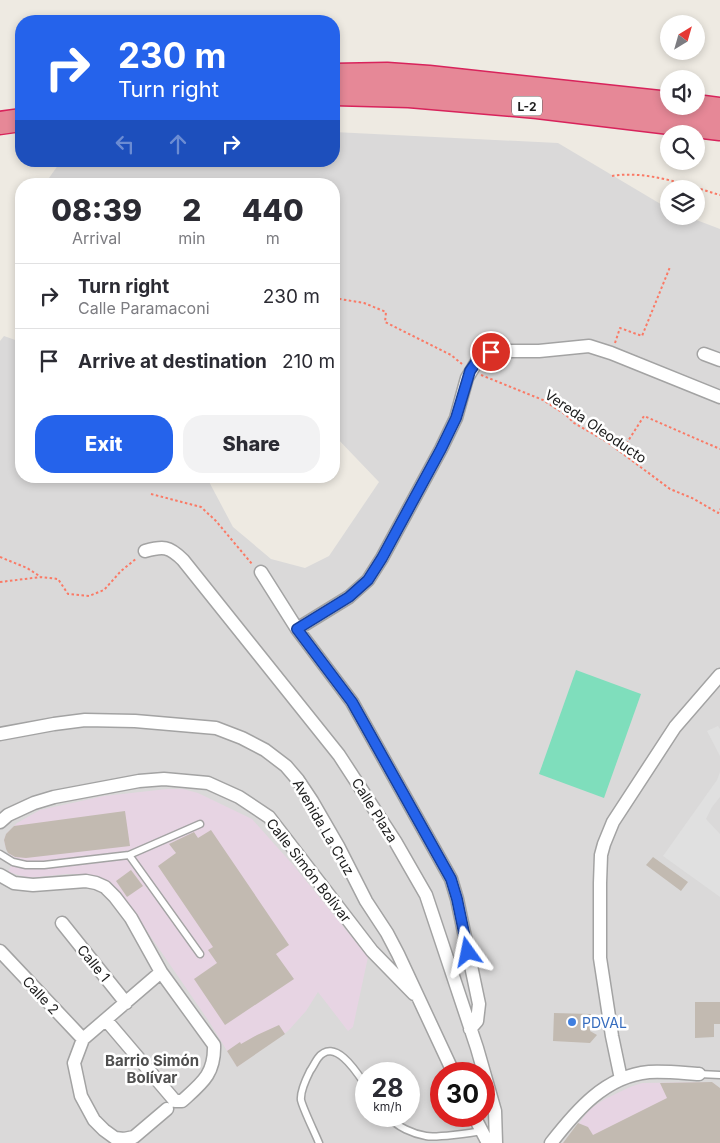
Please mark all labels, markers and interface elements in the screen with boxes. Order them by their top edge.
north arrow [660,15,705,60]
map controls [660,15,705,225]
text: 230 m [118,34,226,76]
icon: right [35,35,100,100]
button: sound [660,70,705,115]
text: Turn right [118,76,219,102]
road number: L-2 [512,96,542,115]
button: search [660,125,705,170]
icon: left [111,130,139,158]
icon: ahead [164,130,192,158]
icon: right [217,130,245,158]
button: layers [660,180,705,225]
text: 08:39 [51,192,142,228]
text: 2 [182,192,201,228]
text: 440 [242,192,304,228]
text: Arrival [72,228,121,248]
text: min [178,228,206,248]
text: m [266,228,280,248]
text: Turn right [78,275,169,298]
icon: right [35,282,63,310]
text: 230 m [263,285,320,308]
text: Calle Paramaconi [78,298,210,318]
pin [470,331,512,373]
icon: arrive [477,338,505,366]
icon: arrive [35,347,63,375]
text: Arrive at destination [78,350,267,373]
text: 210 m [282,350,335,373]
street label: Vereda Oleoducto [542,386,650,466]
button: Exit [35,415,173,473]
button: Share [183,415,320,473]
street label: Calle Plaza [349,775,401,845]
street label: Avenida La Cruz [290,776,358,878]
street label: Calle Simón Bolívar [263,815,355,925]
position arrow [441,925,493,977]
street label: Calle 1 [74,941,114,985]
street label: Calle 2 [19,973,63,1017]
place label: PDVAL [582,1014,627,1031]
marker: PDVAL [566,1016,578,1028]
district label: Barrio Simón Bolívar [105,1051,199,1087]
speed limit sign: 30 [430,1062,495,1127]
text: 28 [371,1073,404,1103]
text: km/h [373,1099,402,1114]

